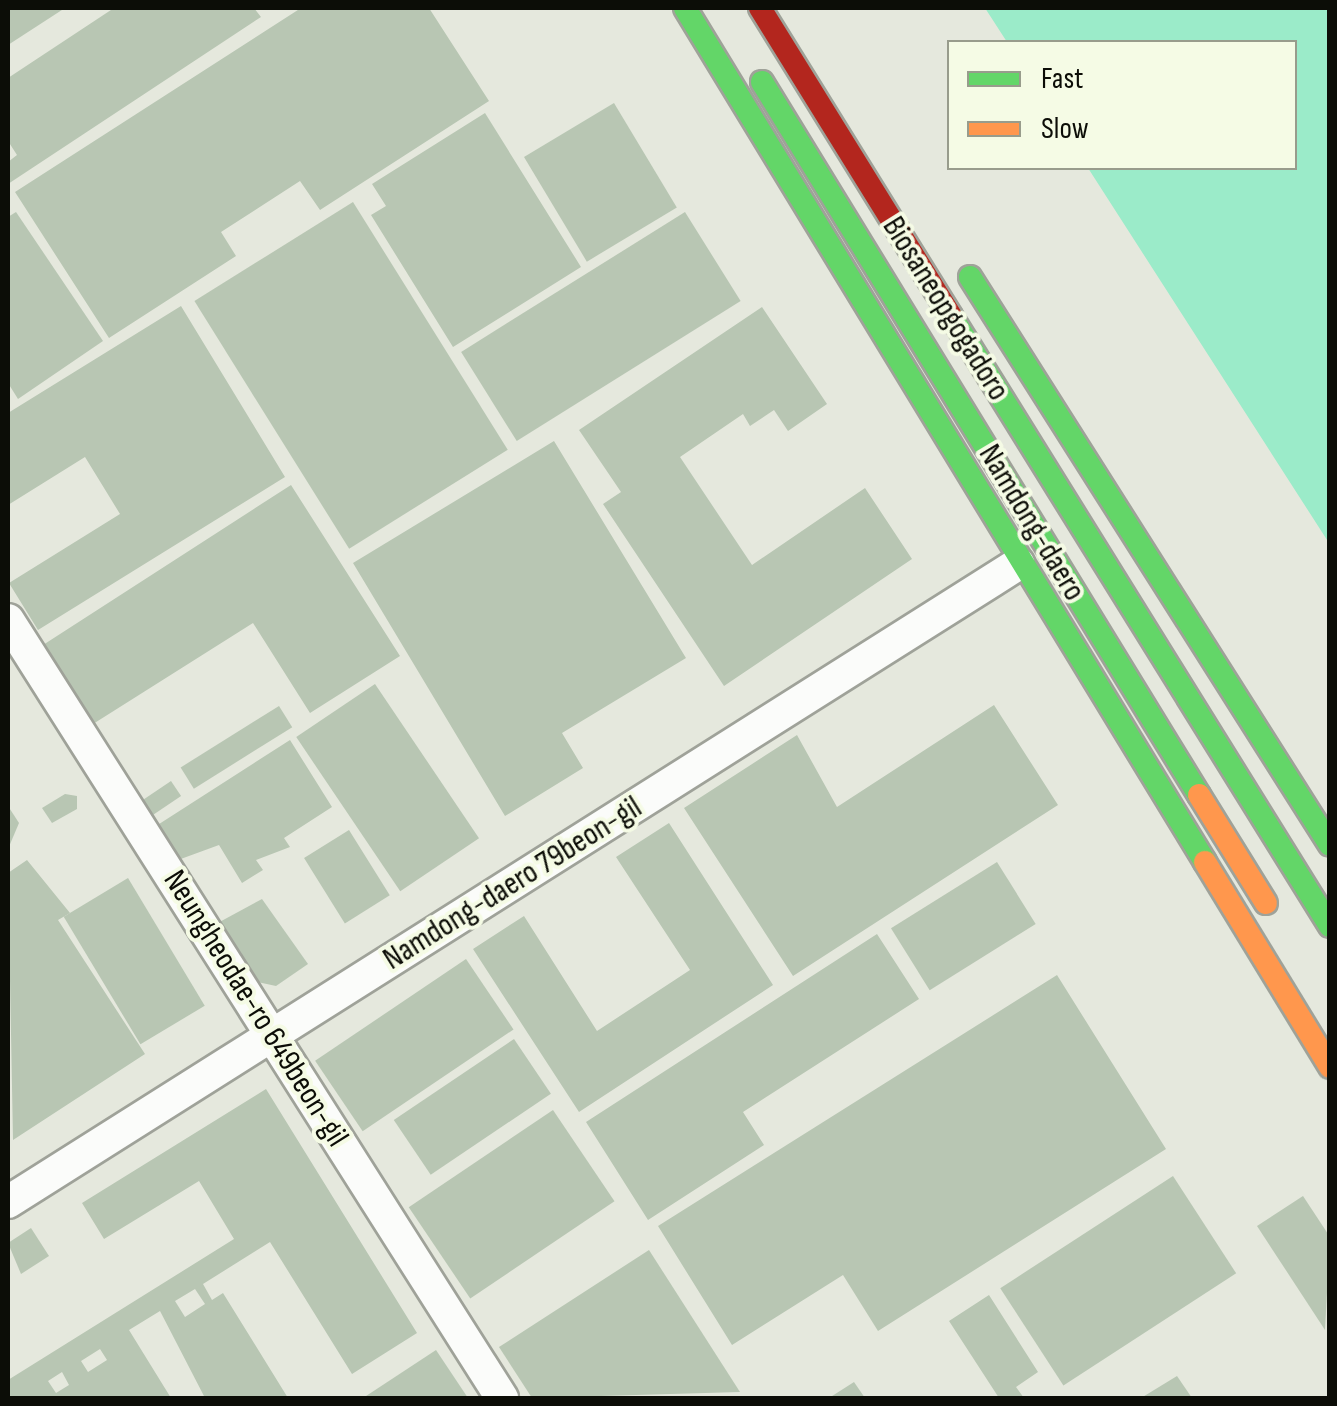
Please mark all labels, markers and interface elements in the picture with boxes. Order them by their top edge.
legend [947,40,1297,170]
text: Fast [1041,61,1083,97]
text: Slow [1041,111,1089,147]
street label: Biosaneopgogadoro [873,210,1017,408]
street label: Namdong-daero [969,438,1093,608]
street label: Namdong-daero 79beon-gil [377,789,649,979]
street label: Neungheodae-ro 649beon-gil [154,864,356,1154]

